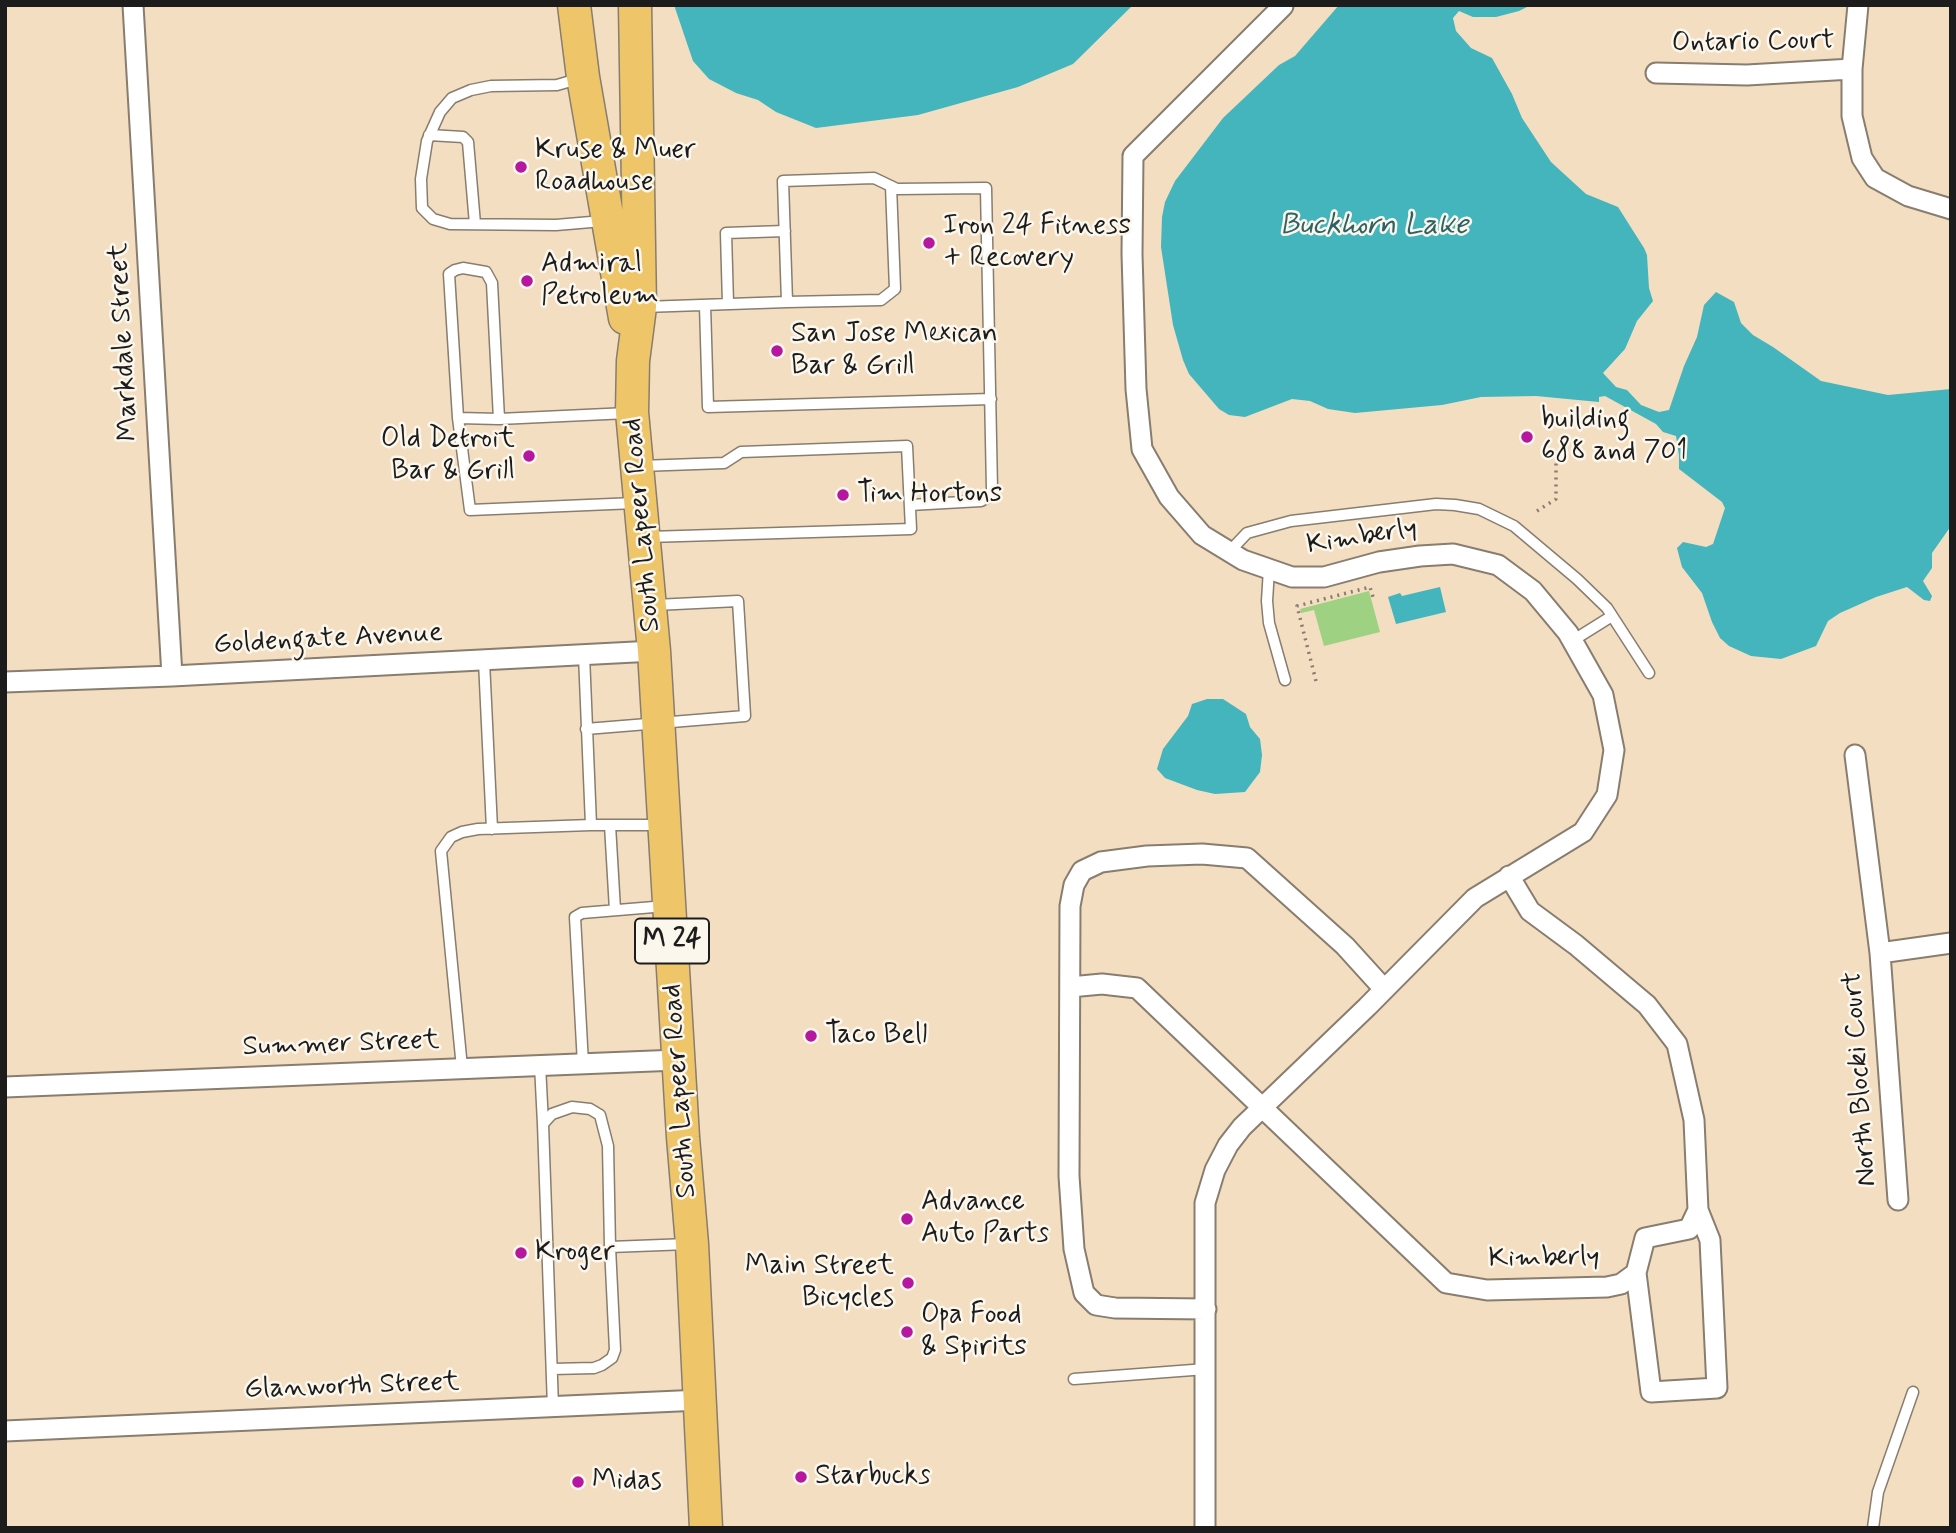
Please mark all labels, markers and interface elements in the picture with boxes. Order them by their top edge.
street label: Ontario Court [1671,25,1835,61]
place label: Kruse & Muer Roadhouse [535,134,696,200]
marker: Kruse & Muer Roadhouse [513,159,529,175]
water label: Buckhorn Lake [1280,209,1468,245]
place label: Iron 24 Fitness + Recovery [943,210,1131,276]
marker: Iron 24 Fitness + Recovery [921,235,937,251]
street label: Markdale Street [103,242,147,442]
place label: Admiral Petroleum [541,248,659,314]
marker: Admiral Petroleum [519,273,535,289]
place label: San Jose Mexican Bar & Grill [791,318,998,384]
marker: San Jose Mexican Bar & Grill [769,343,785,359]
place label: building 688 and 701 [1541,404,1687,470]
street label: South Lapeer Road [617,417,669,633]
place label: Old Detroit Bar & Grill [381,423,515,489]
marker: building 688 and 701 [1519,429,1535,445]
marker: Old Detroit Bar & Grill [521,448,537,464]
place label: Tim Hortons [857,478,1002,512]
marker: Tim Hortons [835,487,851,503]
street label: Kimberly [1304,513,1420,563]
street label: Goldengate Avenue [212,617,444,663]
road number: M 24 [635,918,709,964]
street label: North Blocki Court [1837,970,1885,1188]
street label: South Lapeer Road [657,983,705,1199]
place label: Taco Bell [825,1019,927,1053]
street label: Summer Street [242,1025,440,1065]
marker: Taco Bell [803,1028,819,1044]
place label: Advance Auto Parts [921,1186,1049,1252]
marker: Advance Auto Parts [899,1211,915,1227]
place label: Kroger [535,1236,615,1270]
street label: Kimberly [1488,1241,1600,1277]
marker: Kroger [513,1245,529,1261]
place label: Main Street Bicycles [745,1250,894,1316]
marker: Main Street Bicycles [900,1275,916,1291]
place label: Opa Food & Spirits [921,1299,1027,1365]
marker: Opa Food & Spirits [899,1324,915,1340]
street label: Glanworth Street [244,1366,460,1408]
place label: Starbucks [815,1460,930,1494]
place label: Midas [592,1465,662,1499]
marker: Starbucks [793,1469,809,1485]
marker: Midas [570,1474,586,1490]

